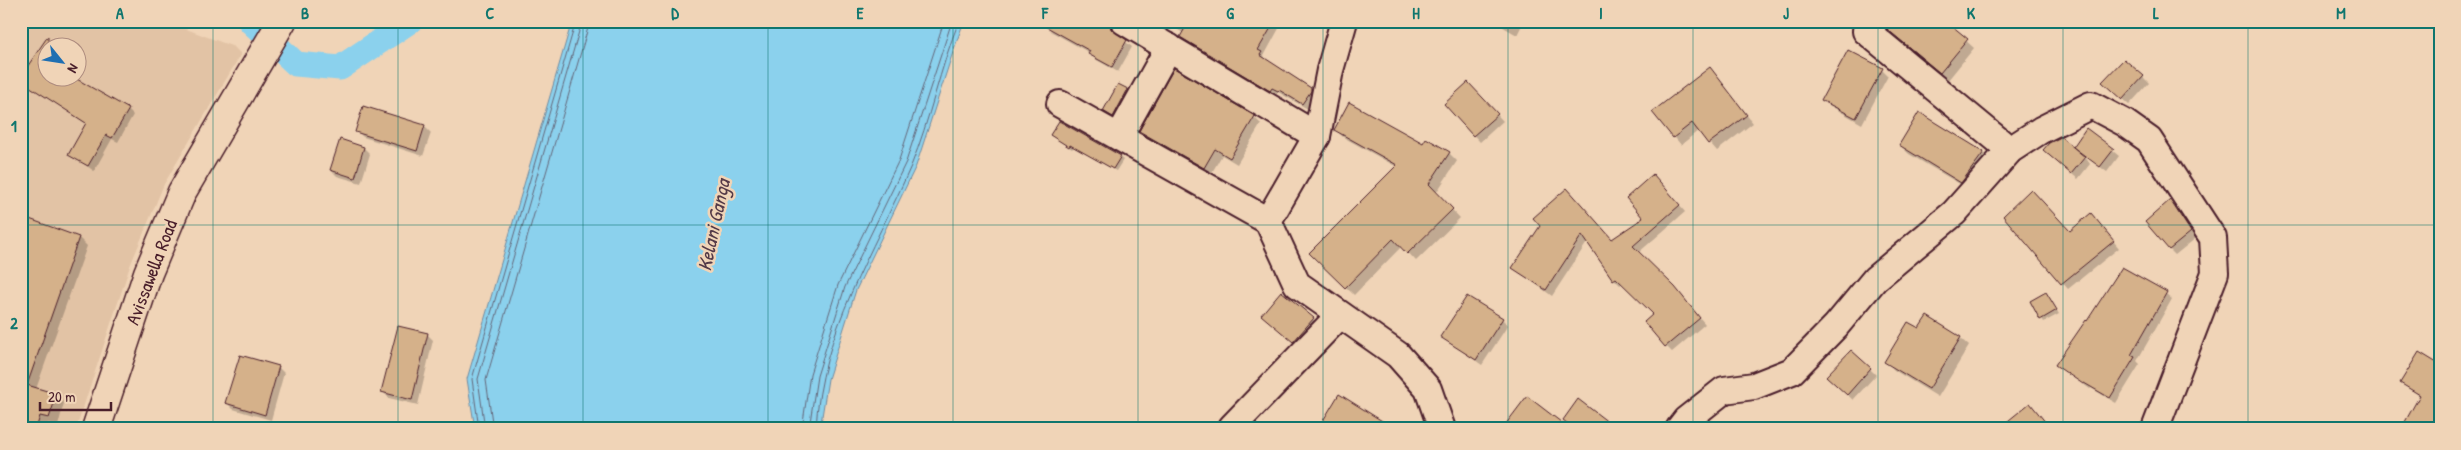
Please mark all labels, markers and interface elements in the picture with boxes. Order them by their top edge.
text: A [116,2,124,24]
text: B [301,2,309,24]
text: C [486,2,495,24]
text: D [671,2,679,24]
text: E [856,2,864,24]
text: F [1041,2,1049,24]
text: G [1226,2,1234,24]
text: H [1412,2,1420,24]
text: I [1599,2,1603,24]
text: J [1783,2,1789,24]
text: K [1967,2,1976,24]
text: L [2153,2,2159,24]
text: M [2336,2,2346,24]
north arrow [38,38,88,88]
text: N [63,61,84,77]
text: 1 [11,115,17,137]
water label: Kelani Ganga [690,175,737,273]
street label: Avissawella Road [119,215,183,328]
text: 2 [10,312,18,334]
scale bar [40,380,111,412]
text: 20 m [48,386,75,407]

